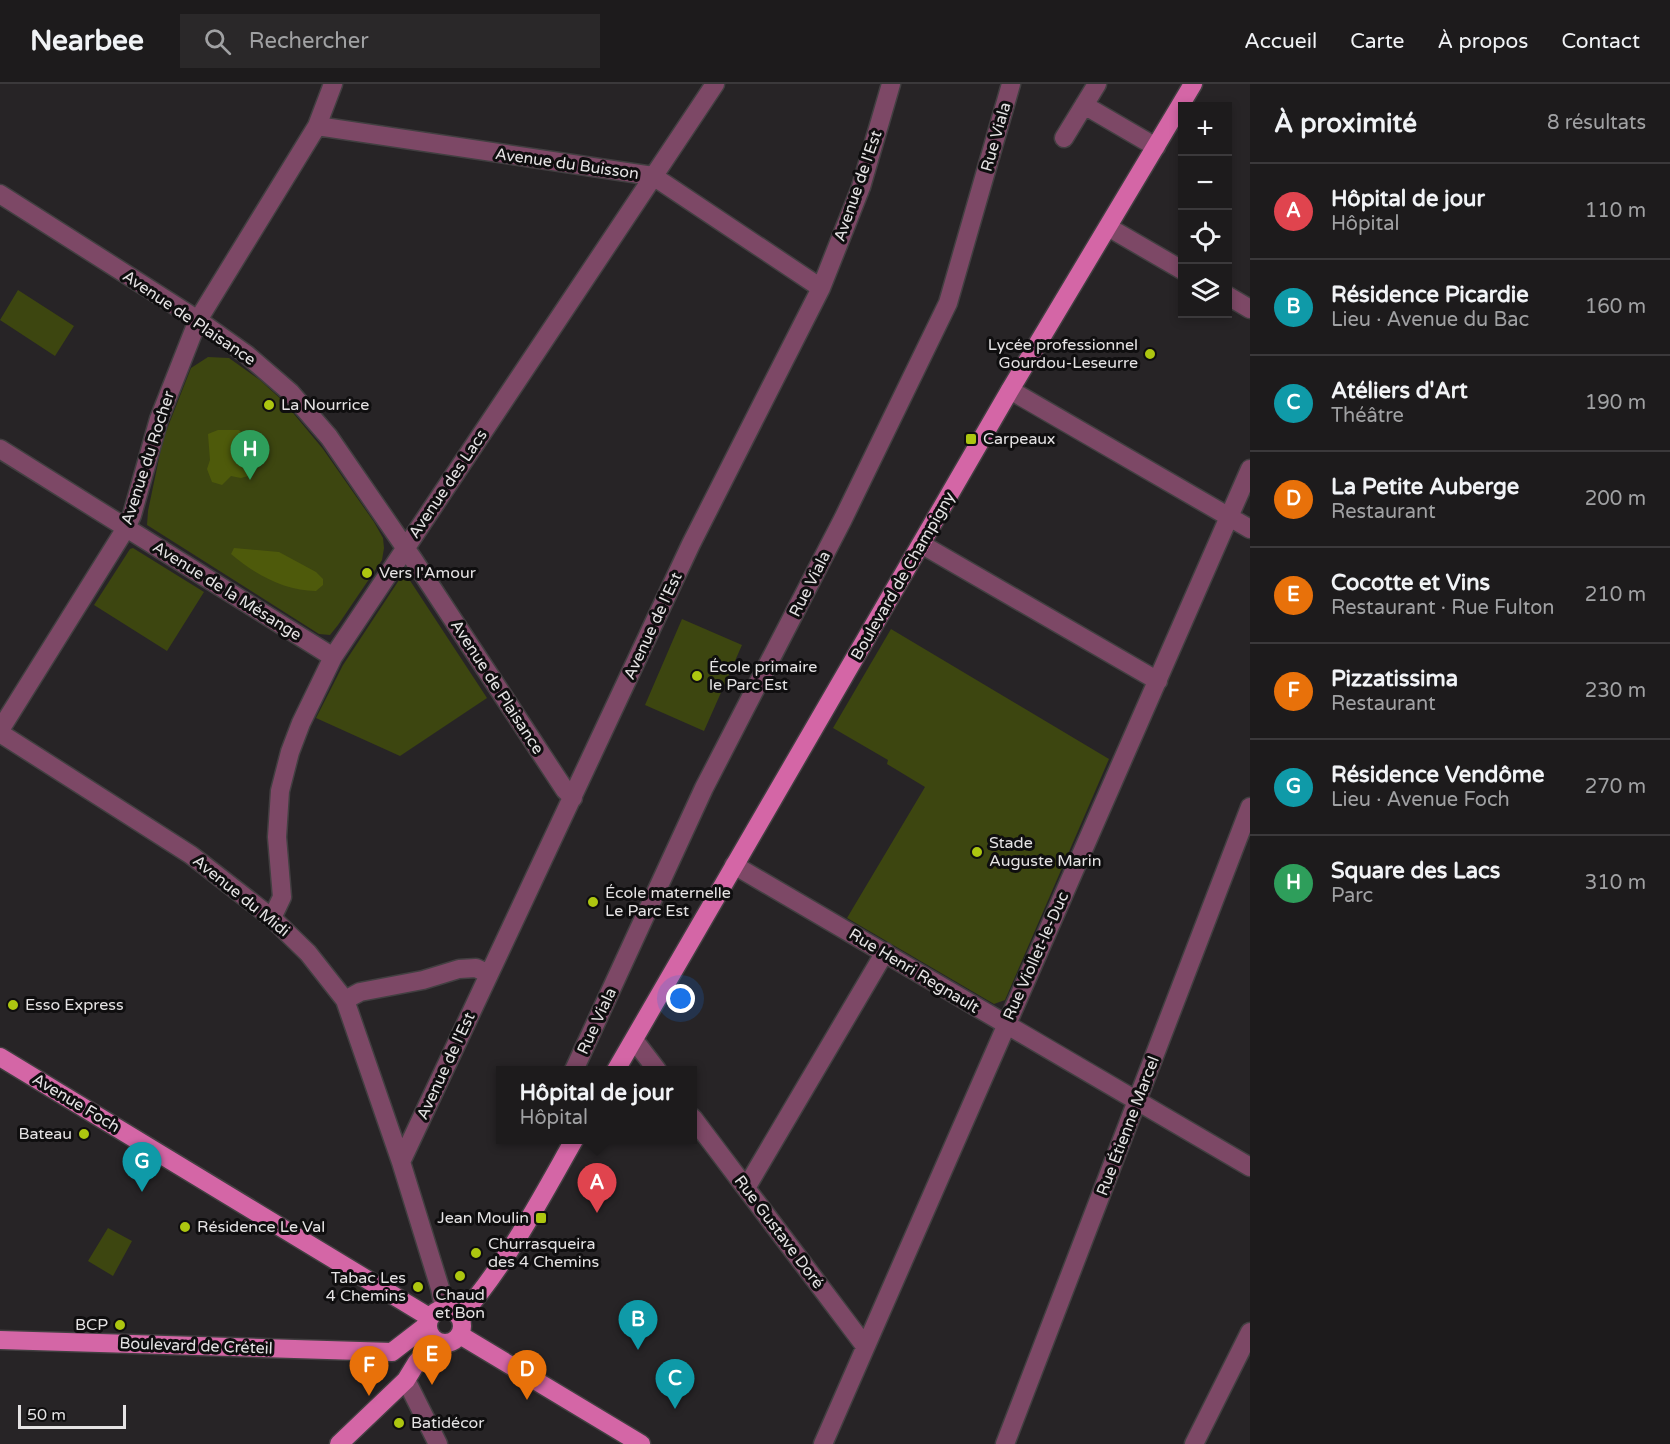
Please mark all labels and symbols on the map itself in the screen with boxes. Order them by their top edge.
street label: Rue Viala [977,100,1015,174]
street label: Avenue de l'Est [830,128,886,244]
street label: Avenue du Buisson [494,144,640,184]
street label: Avenue de Plaisance [119,266,259,370]
place label: Lycée professionnel Gourdou-Leseurre [988,335,1138,373]
marker: Lycée professionnel Gourdou-Leseurre [1143,347,1157,361]
street label: Avenue du Rocher [117,388,179,528]
place label: La Nourrice [281,395,369,415]
marker: La Nourrice [262,398,276,412]
street label: Avenue des Lacs [404,426,492,542]
place label: Carpeaux [983,429,1056,449]
pin: H [230,430,270,480]
marker: Carpeaux [964,432,978,446]
street label: Boulevard de Champigny [847,488,960,664]
street label: Avenue de la Mésange [149,537,305,645]
street label: Rue Viala [785,548,835,620]
place label: Vers l'Amour [379,563,477,583]
marker: Vers l'Amour [360,566,374,580]
street label: Avenue de l'Est [619,569,687,683]
street label: Avenue de Plaisance [446,616,548,758]
place label: École primaire le Parc Est [709,657,817,695]
marker: École primaire le Parc Est [690,669,704,683]
place label: Stade Auguste Marin [989,833,1101,871]
marker: Stade Auguste Marin [970,845,984,859]
street label: Avenue du Midi [189,851,293,941]
place label: École maternelle Le Parc Est [605,883,731,921]
street label: Rue Viollet-le-Duc [999,889,1073,1023]
marker: École maternelle Le Parc Est [586,895,600,909]
street label: Rue Henri Regnault [845,924,983,1018]
street label: Rue Viala [573,984,621,1058]
your location [666,984,695,1013]
place label: Esso Express [25,995,124,1015]
marker: Esso Express [6,998,20,1012]
street label: Avenue de l'Est [412,1009,480,1123]
street label: Rue Étienne Marcel [1092,1053,1164,1199]
street label: Avenue Foch [29,1069,123,1137]
place label: Bateau [18,1124,72,1144]
marker: Bateau [77,1127,91,1141]
pin: G [122,1142,162,1192]
pin: A [578,1164,616,1213]
street label: Rue Gustave Doré [730,1171,828,1293]
place label: Jean Moulin [437,1208,529,1228]
marker: Jean Moulin [534,1211,548,1225]
place label: Résidence Le Val [197,1217,325,1237]
marker: Résidence Le Val [178,1220,192,1234]
place label: Churrasqueira des 4 Chemins [488,1234,599,1272]
marker: Churrasqueira des 4 Chemins [469,1246,483,1260]
place label: Tabac Les 4 Chemins [326,1268,406,1306]
marker: Chaud et Bon [453,1269,467,1283]
marker: Tabac Les 4 Chemins [411,1280,425,1294]
place label: Chaud et Bon [435,1285,485,1323]
pin: B [618,1300,658,1350]
place label: BCP [75,1315,108,1335]
marker: BCP [113,1318,127,1332]
street label: Boulevard de Créteil [119,1333,273,1359]
pin: E [412,1336,452,1385]
pin: F [350,1346,388,1396]
pin: D [508,1350,546,1400]
pin: C [656,1360,694,1409]
scale bar [18,1402,126,1430]
place label: Batidécor [411,1413,485,1433]
marker: Batidécor [392,1416,406,1430]

